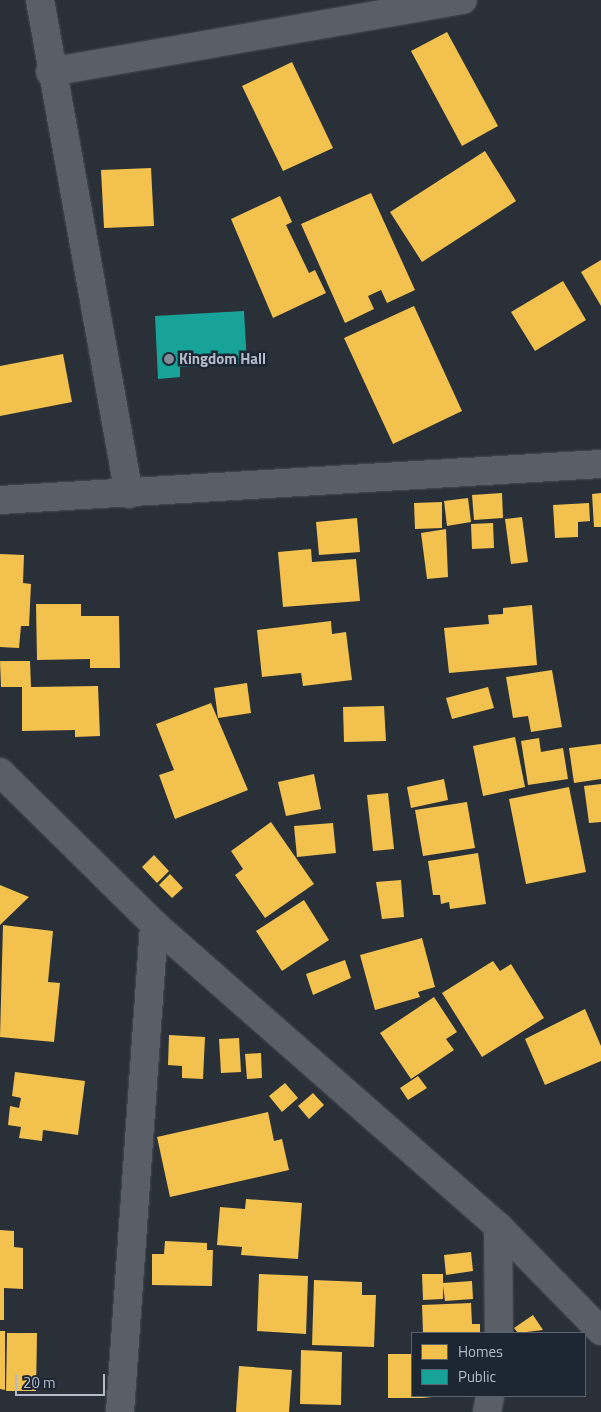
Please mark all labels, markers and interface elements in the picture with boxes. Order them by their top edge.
place label: Kingdom Hall [179,350,266,368]
marker: Kingdom Hall [163,353,175,365]
legend [411,1332,586,1397]
text: Homes [458,1340,503,1363]
scale bar [18,1364,108,1396]
text: Public [458,1365,496,1388]
text: 20 m [23,1371,56,1394]

